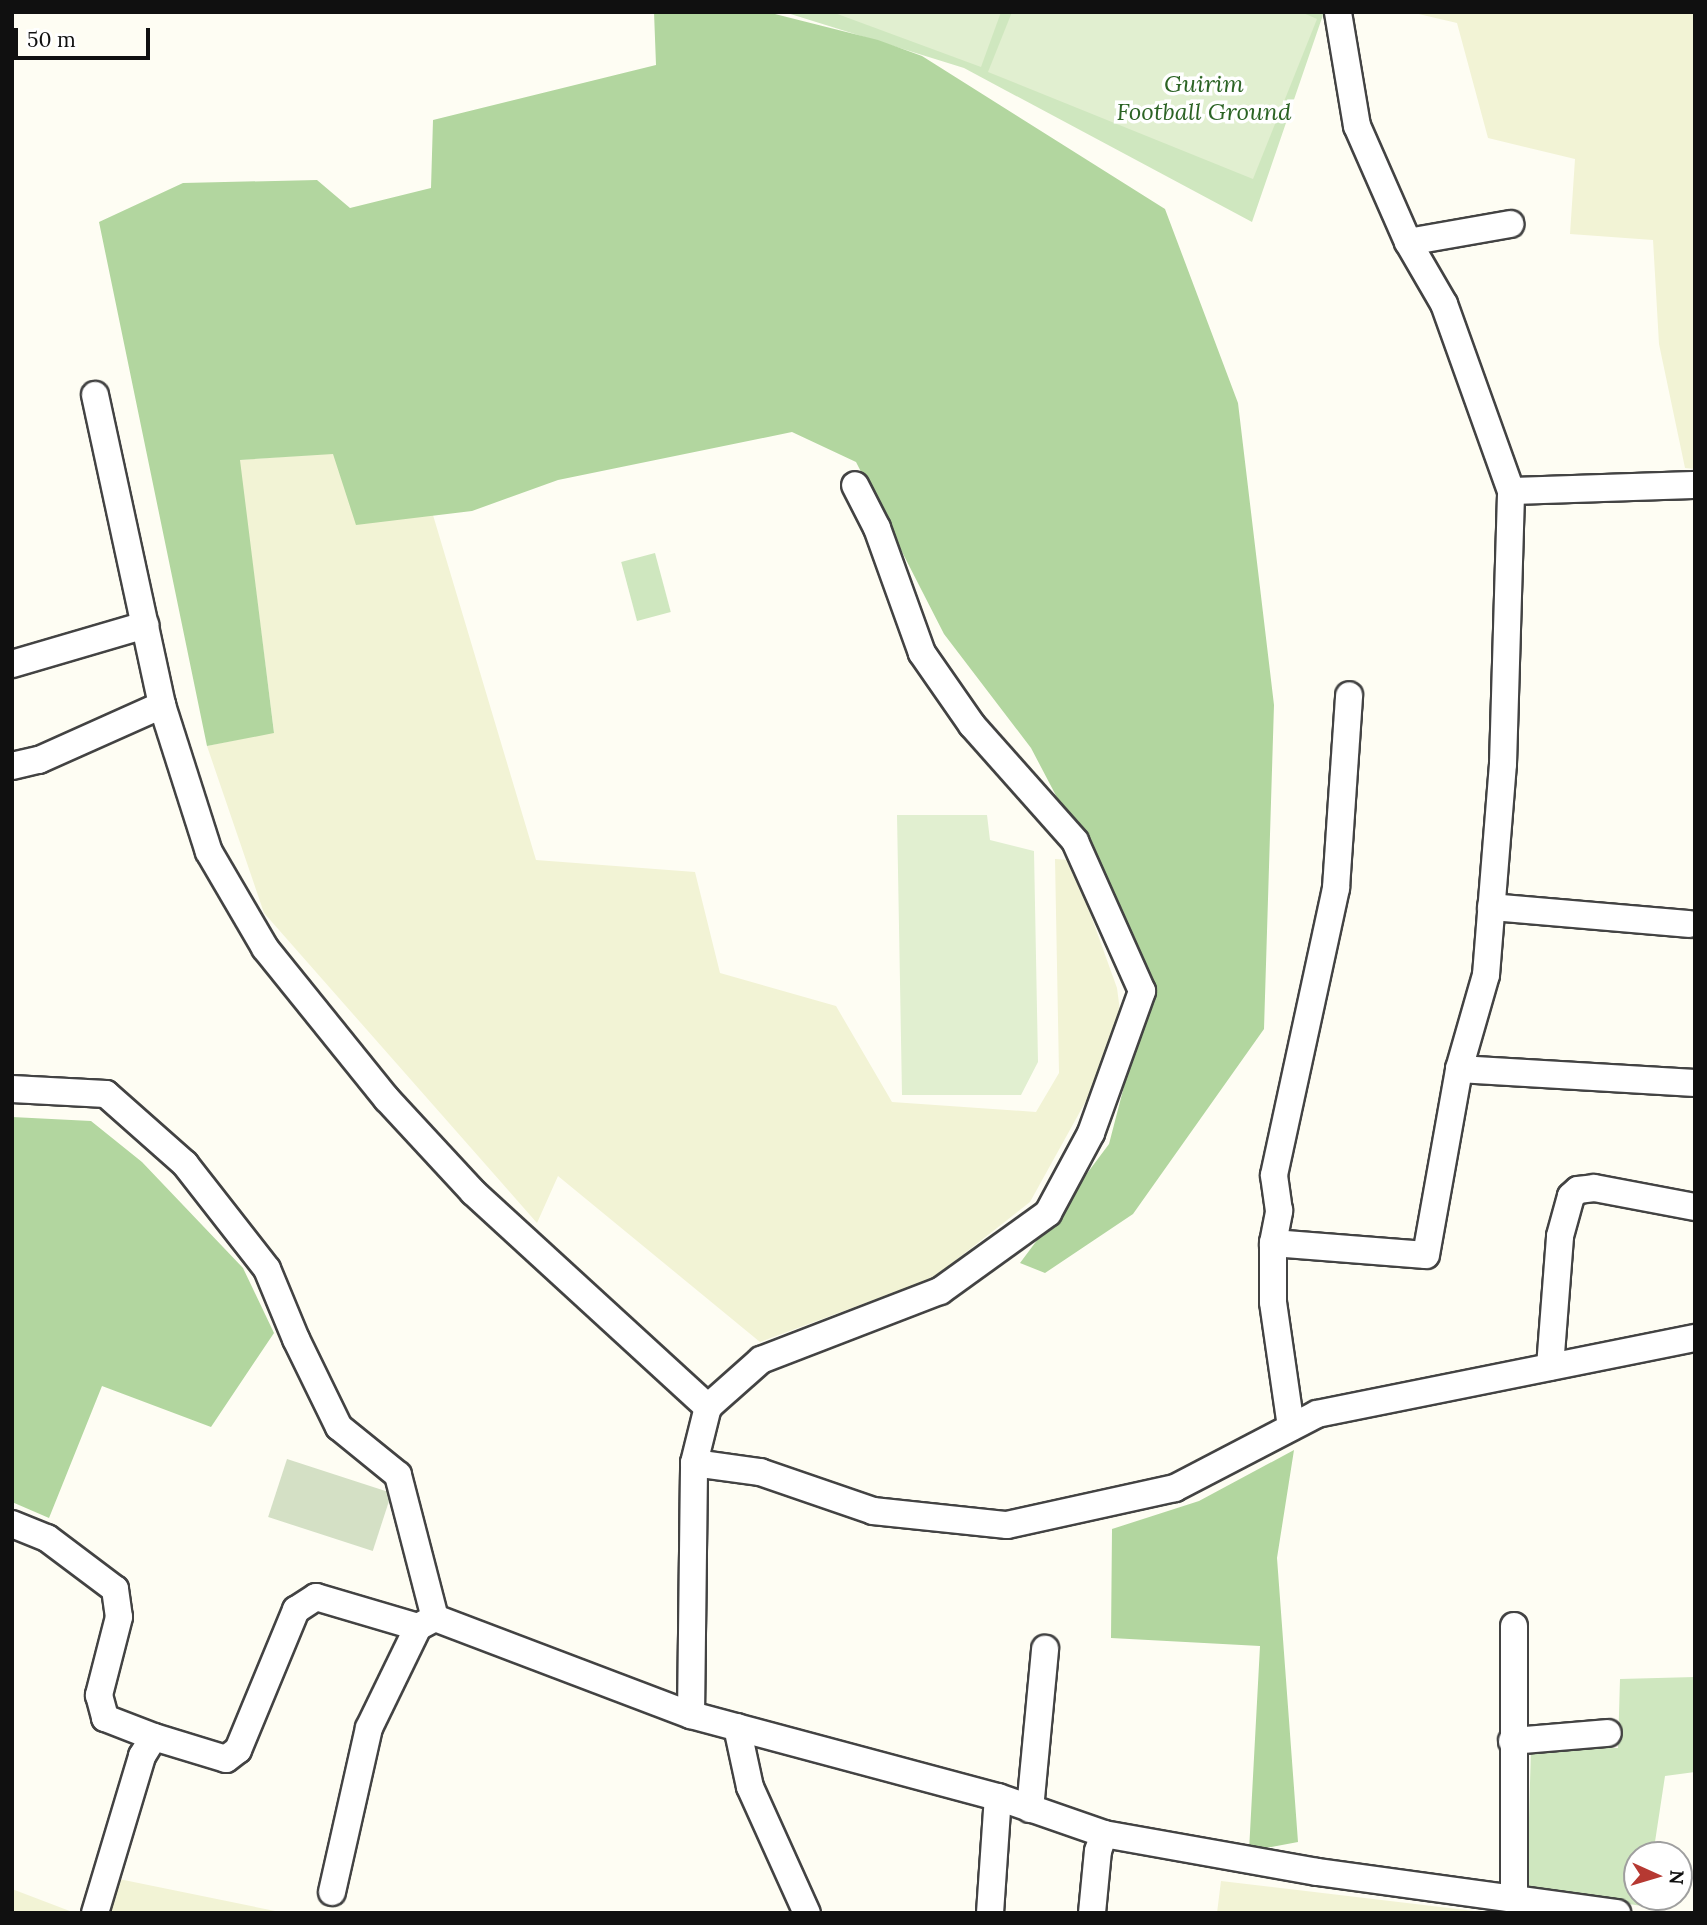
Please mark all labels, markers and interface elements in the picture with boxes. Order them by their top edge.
scale bar [18,14,154,58]
text: 50 m [27,26,76,53]
park label: Guirim Football Ground [1117,70,1291,126]
north arrow [1623,1841,1693,1911]
text: N [1664,1869,1689,1885]

